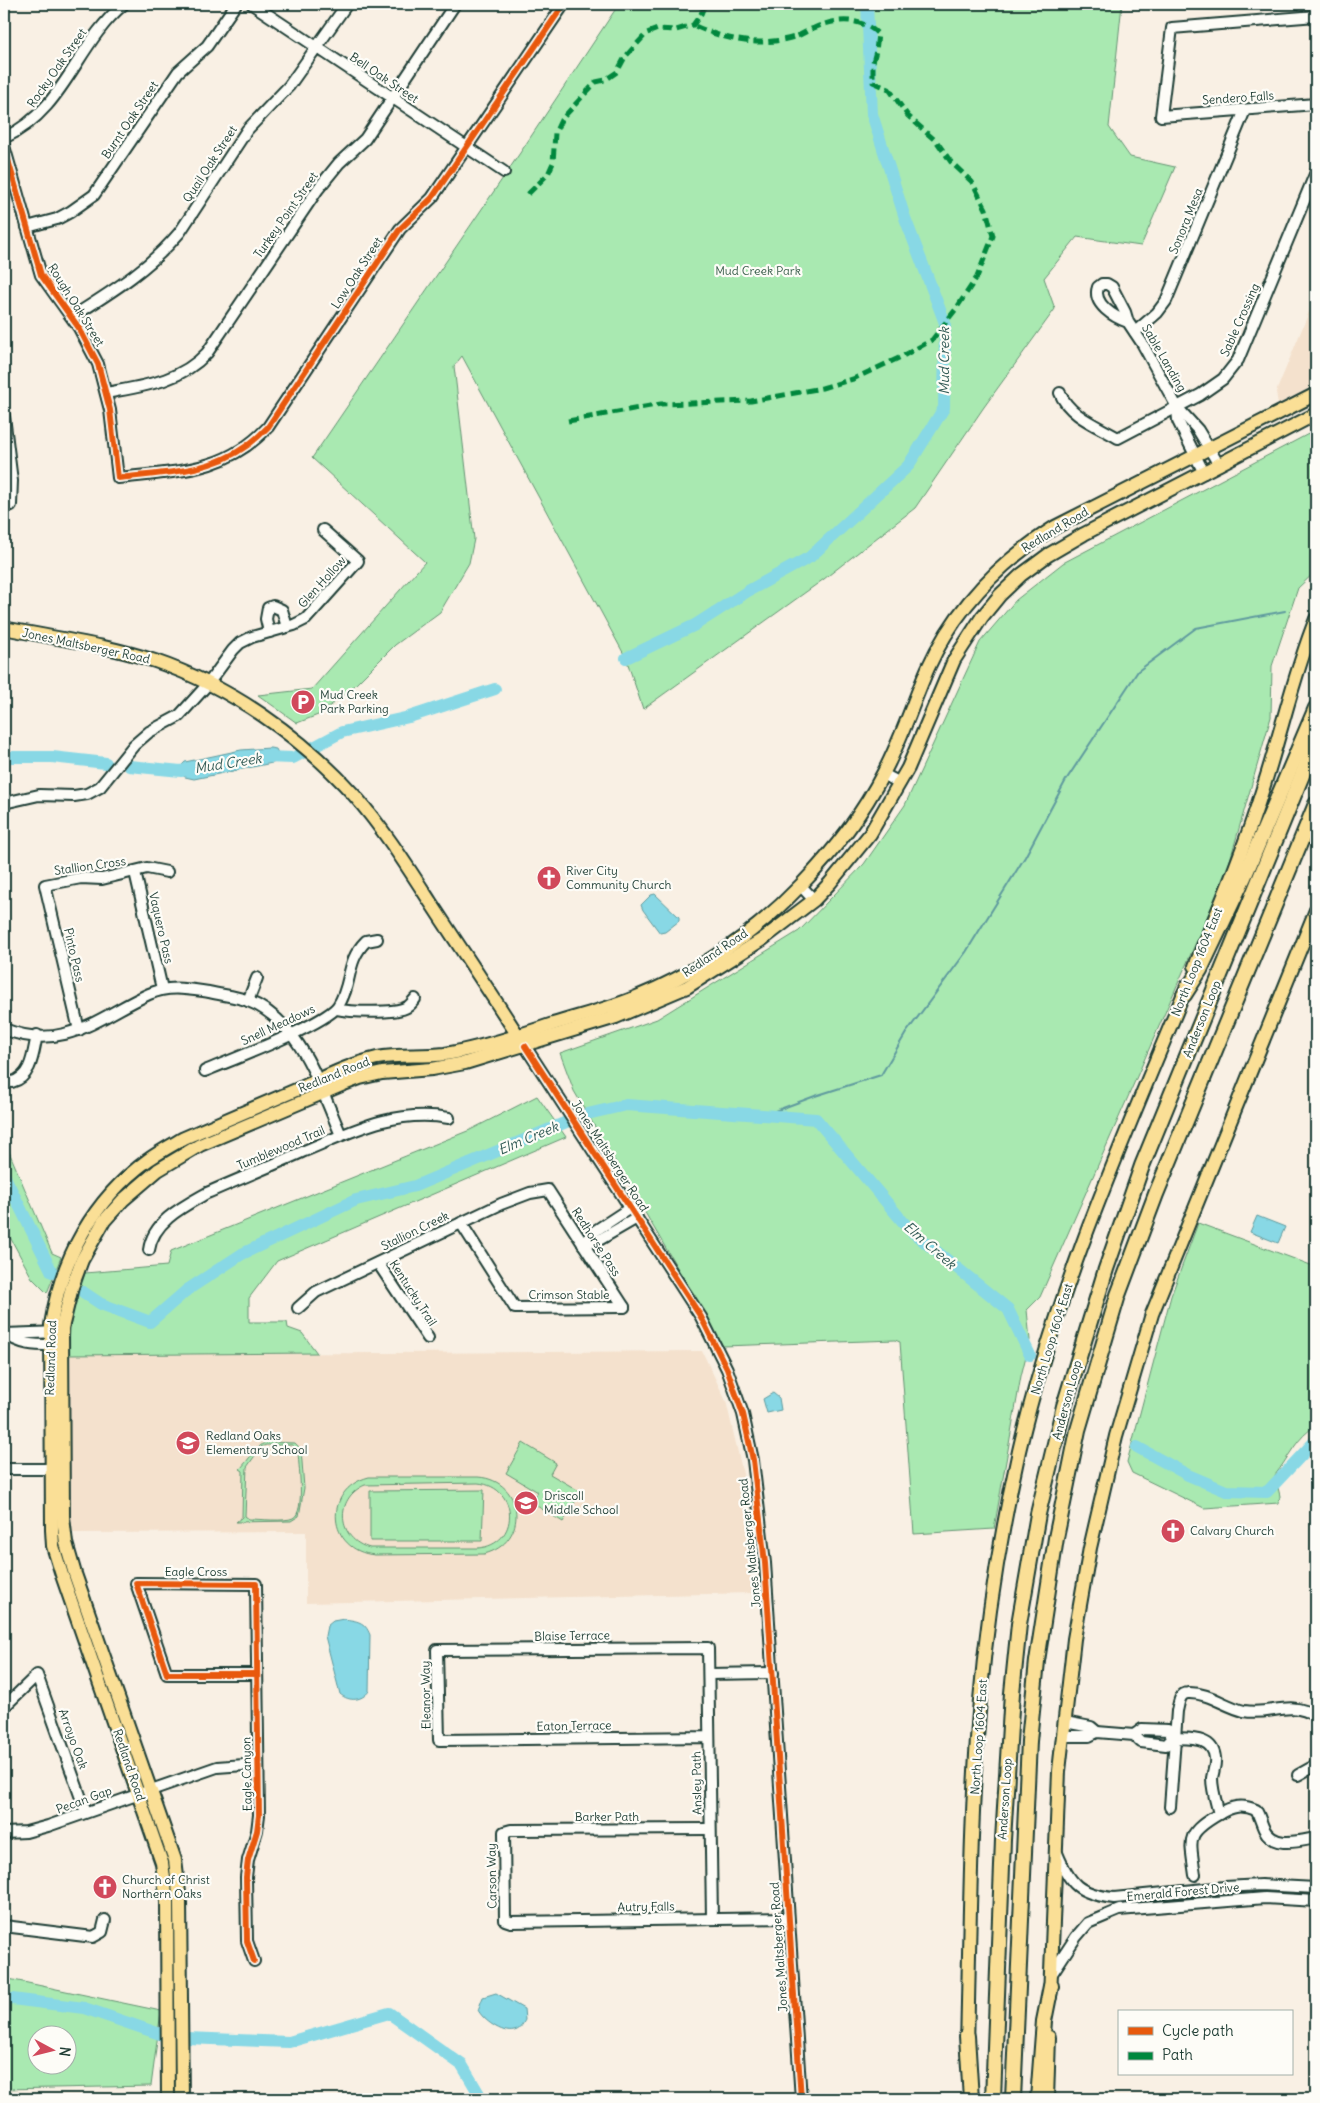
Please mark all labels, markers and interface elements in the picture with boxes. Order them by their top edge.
street label: Rocky Oak Street [24,25,89,110]
street label: Bell Oak Street [347,49,422,106]
street label: Burnt Oak Street [98,78,161,161]
street label: Sendero Falls [1202,88,1274,107]
street label: Quail Oak Street [179,123,240,205]
street label: Turkey Point Street [250,169,321,261]
street label: Sonora Mesa [1165,185,1206,256]
street label: Low Oak Street [328,234,385,311]
street label: Rough Oak Street [45,261,108,349]
park label: Mud Creek Park [715,263,801,278]
street label: Sable Crossing [1217,281,1262,359]
street label: Sable Landing [1139,321,1190,394]
water label: Mud Creek [935,326,953,395]
street label: Redland Road [1019,504,1091,555]
street label: Glen Hollow [294,552,349,611]
street label: Jones Maltsberger Road [21,625,151,666]
place label: Mud Creek Park Parking [320,687,389,716]
parking icon: Mud Creek Park Parking [290,689,316,715]
water label: Mud Creek [193,749,264,777]
street label: Stallion Cross [53,853,127,878]
place label: River City Community Church [566,863,672,892]
church icon: River City Community Church [536,865,562,891]
street label: Vaquero Pass [146,891,177,965]
street label: North Loop 1604 East [1168,905,1225,1018]
street label: Redland Road [679,925,750,980]
street label: Pinto Pass [61,926,88,983]
street label: Anderson Loop [1179,978,1224,1060]
street label: Snell Meadows [238,1001,317,1048]
street label: Redland Road [296,1053,372,1096]
street label: Jones Maltsberger Road [569,1097,652,1214]
water label: Elm Creek [495,1117,562,1159]
street label: Tumblewood Trail [235,1122,327,1173]
street label: Redhorse Pass [569,1205,624,1279]
street label: Stallion Creek [379,1208,451,1253]
water label: Elm Creek [900,1217,961,1273]
street label: Kentucky Trail [386,1257,440,1329]
street label: North Loop 1604 East [1027,1281,1076,1396]
street label: Crimson Stable [528,1287,610,1302]
street label: Redland Road [42,1320,59,1396]
street label: Anderson Loop [1049,1358,1084,1441]
place label: Redland Oaks Elementary School [206,1428,307,1457]
school or university icon: Redland Oaks Elementary School [175,1430,201,1456]
street label: Jones Maltsberger Road [735,1478,764,1609]
place label: Driscoll Middle School [544,1488,618,1517]
school or university icon: Driscoll Middle School [513,1490,539,1516]
church icon: Calvary Church [1160,1518,1186,1544]
place label: Calvary Church [1190,1523,1274,1538]
street label: Eagle Cross [165,1564,227,1579]
street label: Blaise Terrace [534,1627,610,1644]
street label: Eleanor Way [417,1661,434,1729]
street label: North Loop 1604 East [967,1679,990,1795]
street label: Arroyo Oak [56,1707,91,1771]
street label: Eaton Terrace [536,1717,612,1734]
street label: Redland Road [110,1727,149,1803]
street label: Eagle Canyon [238,1737,255,1811]
street label: Ansley Path [688,1751,705,1815]
street label: Anderson Loop [994,1758,1015,1840]
street label: Pecan Gap [54,1782,114,1817]
street label: Barker Path [575,1809,639,1824]
street label: Carson Way [483,1843,500,1909]
place label: Church of Christ Northern Oaks [122,1872,210,1901]
church icon: Church of Christ Northern Oaks [92,1874,118,1900]
street label: Emerald Forest Drive [1126,1879,1240,1904]
street label: Jones Maltsberger Road [766,1882,791,2012]
street label: Autry Falls [617,1899,675,1914]
legend [1118,2010,1292,2076]
text: Cycle path [1162,2021,1234,2040]
north arrow [28,2026,78,2076]
text: Path [1162,2045,1193,2064]
text: N [55,2046,74,2057]

